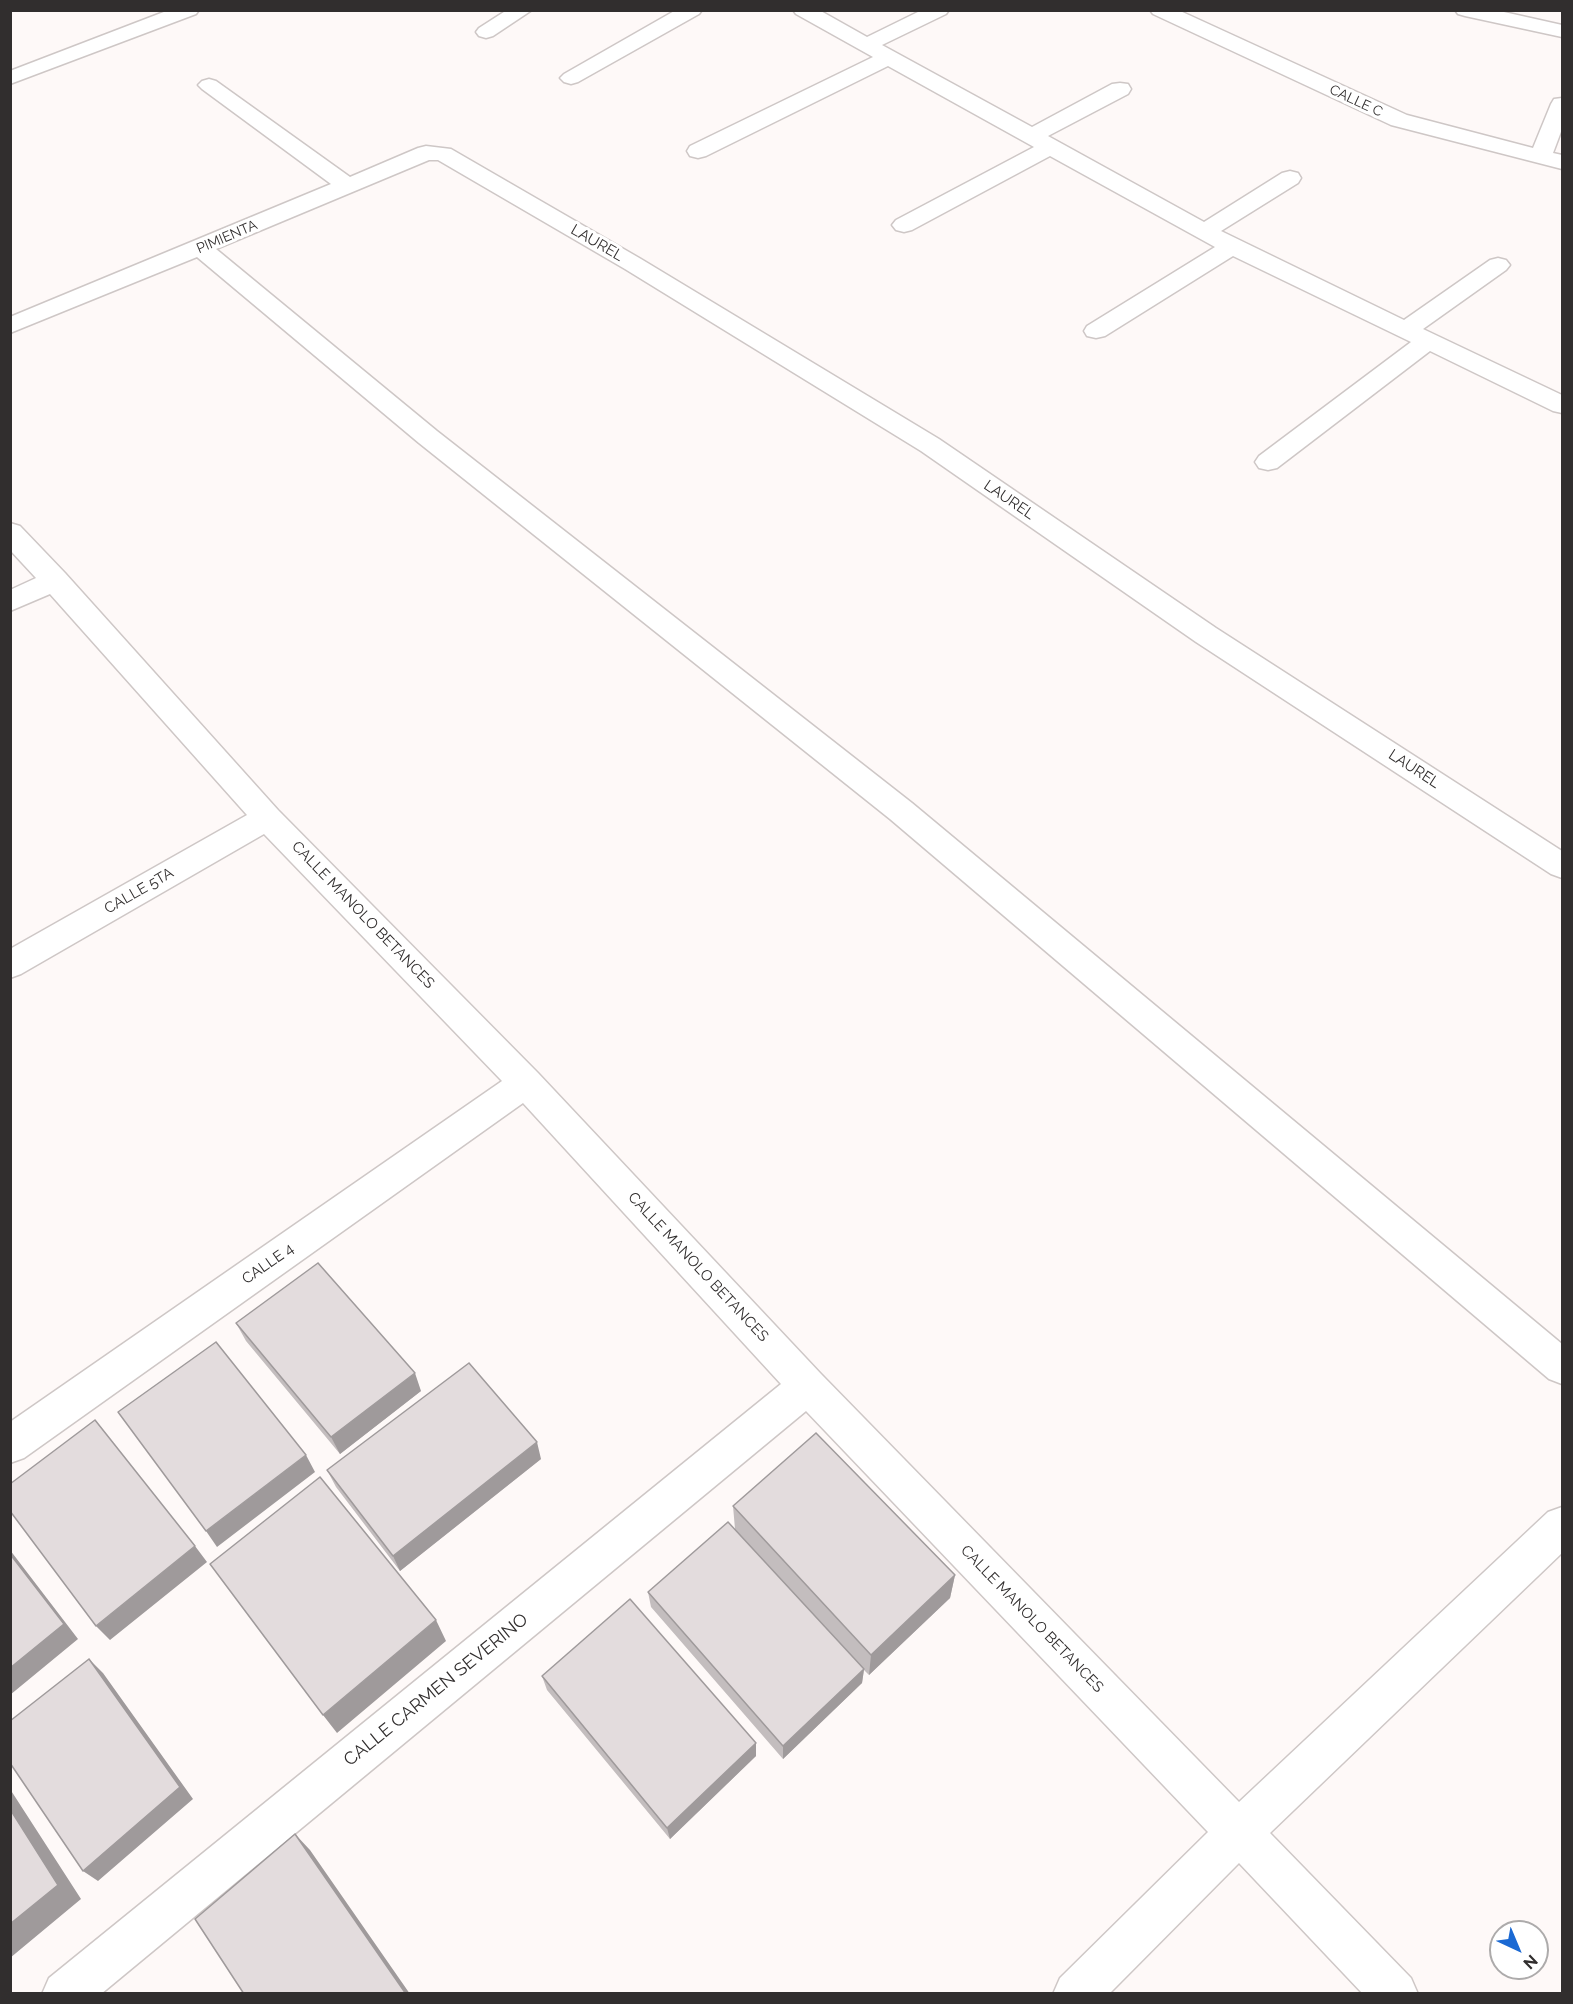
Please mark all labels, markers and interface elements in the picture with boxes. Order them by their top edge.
street label: CALLE C [1327,81,1385,121]
street label: PIMIENTA [194,217,260,257]
street label: LAUREL [568,221,626,265]
street label: LAUREL [980,476,1038,524]
street label: LAUREL [1385,746,1443,792]
street label: CALLE MANOLO BETANCES [288,838,438,992]
street label: CALLE 5TA [101,864,177,918]
street label: CALLE MANOLO BETANCES [624,1189,772,1345]
street label: CALLE 4 [239,1240,297,1288]
street label: CALLE MANOLO BETANCES [957,1542,1107,1696]
street label: CALLE CARMEN SEVERINO [339,1609,533,1771]
north arrow [1489,1920,1549,1980]
text: N [1519,1951,1541,1973]

